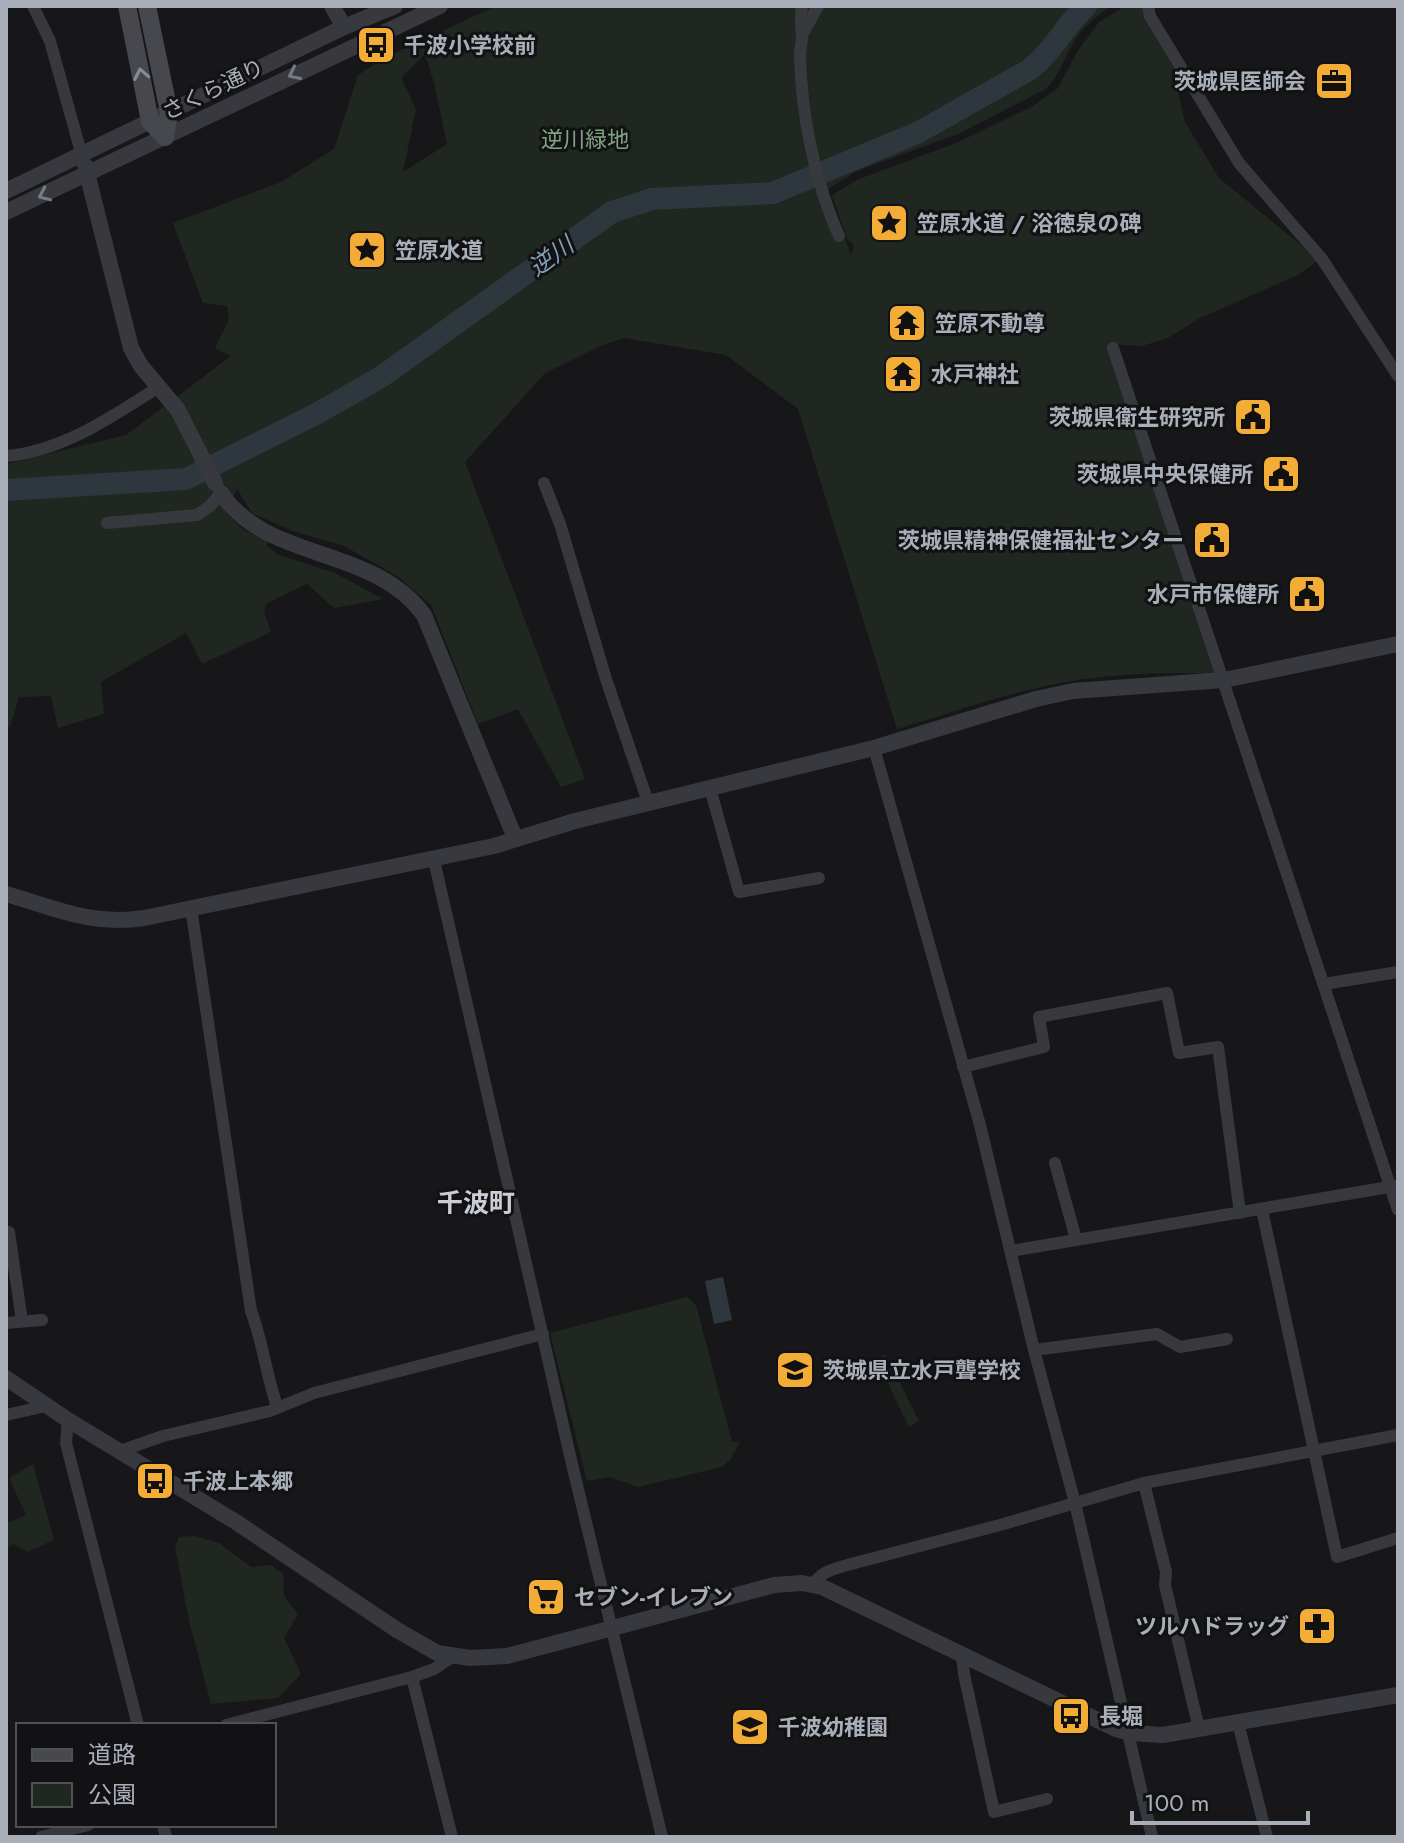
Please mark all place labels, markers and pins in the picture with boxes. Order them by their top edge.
bus stop icon: 千波小学校前 [355,24,397,66]
place label: 千波小学校前 [404,29,536,61]
office icon: 茨城県医師会 [1313,60,1355,102]
place label: 茨城県医師会 [1174,65,1306,97]
place icon: 笠原水道 / 浴徳泉の碑 [868,202,910,244]
place label: 笠原水道 / 浴徳泉の碑 [917,207,1142,239]
place icon: 笠原水道 [346,229,388,271]
place label: 笠原水道 [395,234,483,266]
temple icon: 笠原不動尊 [886,302,928,344]
place label: 笠原不動尊 [935,307,1045,339]
temple icon: 水戸神社 [882,353,924,395]
place label: 水戸神社 [931,358,1019,390]
public building icon: 茨城県衛生研究所 [1232,396,1274,438]
place label: 茨城県衛生研究所 [1049,401,1225,433]
public building icon: 茨城県中央保健所 [1260,453,1302,495]
place label: 茨城県中央保健所 [1077,458,1253,490]
public building icon: 茨城県精神保健福祉センター [1191,519,1233,561]
place label: 茨城県精神保健福祉センター [898,524,1184,556]
public building icon: 水戸市保健所 [1286,573,1328,615]
place label: 水戸市保健所 [1147,578,1279,610]
school or university icon: 茨城県立水戸聾学校 [774,1349,816,1391]
place label: 茨城県立水戸聾学校 [823,1354,1021,1386]
bus stop icon: 千波上本郷 [134,1460,176,1502]
place label: 千波上本郷 [183,1465,293,1497]
supermarket icon: セブン-イレブン [525,1576,567,1618]
place label: セブン-イレブン [574,1581,733,1613]
pharmacy icon: ツルハドラッグ [1296,1605,1338,1647]
place label: ツルハドラッグ [1135,1610,1289,1642]
bus stop icon: 長堀 [1050,1695,1092,1737]
place label: 長堀 [1099,1700,1143,1732]
school or university icon: 千波幼稚園 [729,1706,771,1748]
place label: 千波幼稚園 [778,1711,888,1743]

